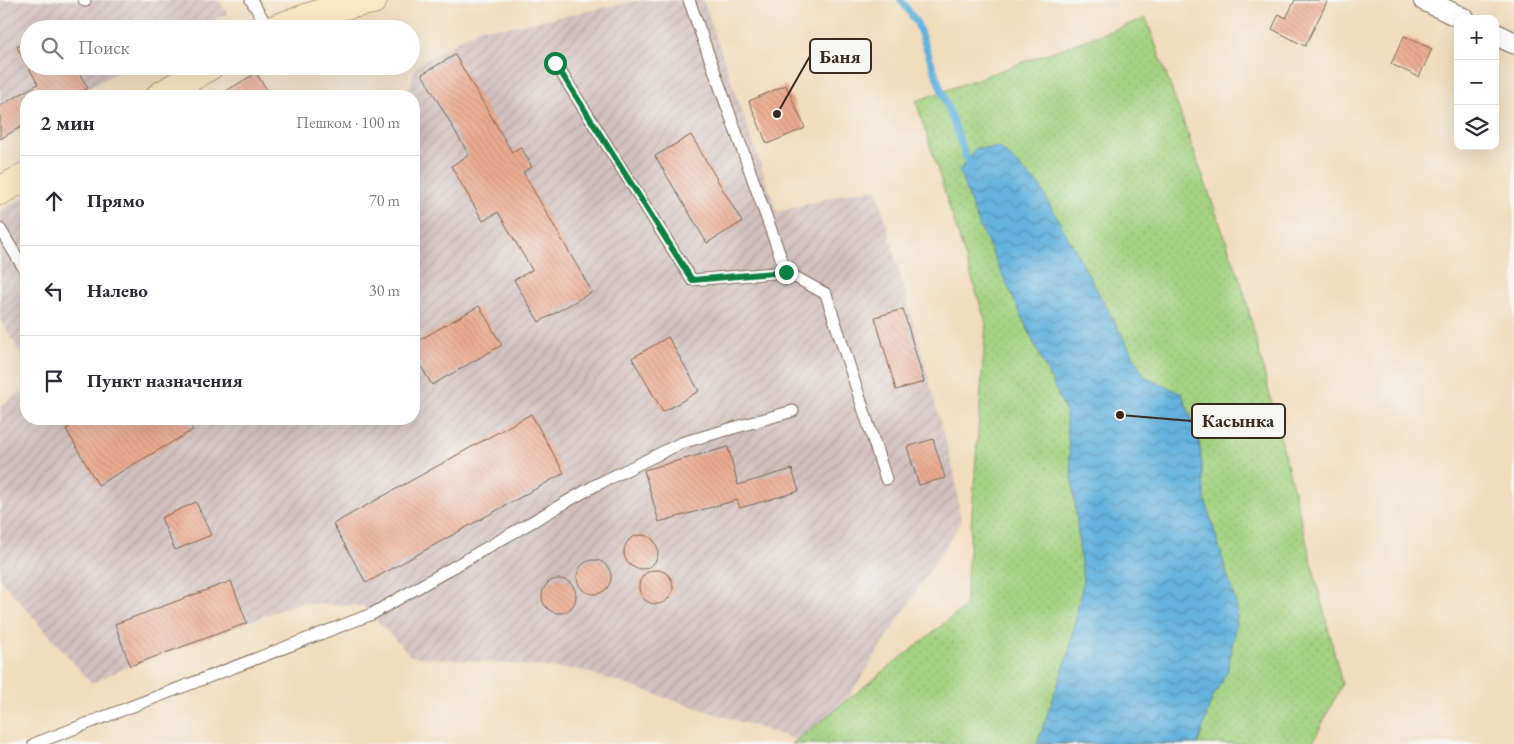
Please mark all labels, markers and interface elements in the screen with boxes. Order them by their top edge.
map controls [1454,15,1499,150]
button: + [1454,15,1499,60]
search box [20,20,420,75]
icon: search [38,34,66,62]
text: Поиск [78,35,130,60]
callout: Баня [810,39,871,73]
text: Баня [819,44,861,69]
route start [544,52,567,75]
button: − [1454,60,1499,105]
button: layers [1454,105,1499,150]
text: 2 мин [40,109,95,136]
text: Пешком · 100 m [296,112,400,133]
icon: ahead [40,187,68,215]
text: Прямо [87,188,145,213]
text: 70 m [369,190,400,211]
route end [775,261,798,284]
icon: left [40,277,68,305]
text: Налево [87,278,148,303]
text: 30 m [369,280,400,301]
icon: arrive [40,367,68,395]
text: Пункт назначения [87,368,243,393]
callout: Касынка [1192,404,1285,438]
text: Касынка [1202,408,1275,433]

